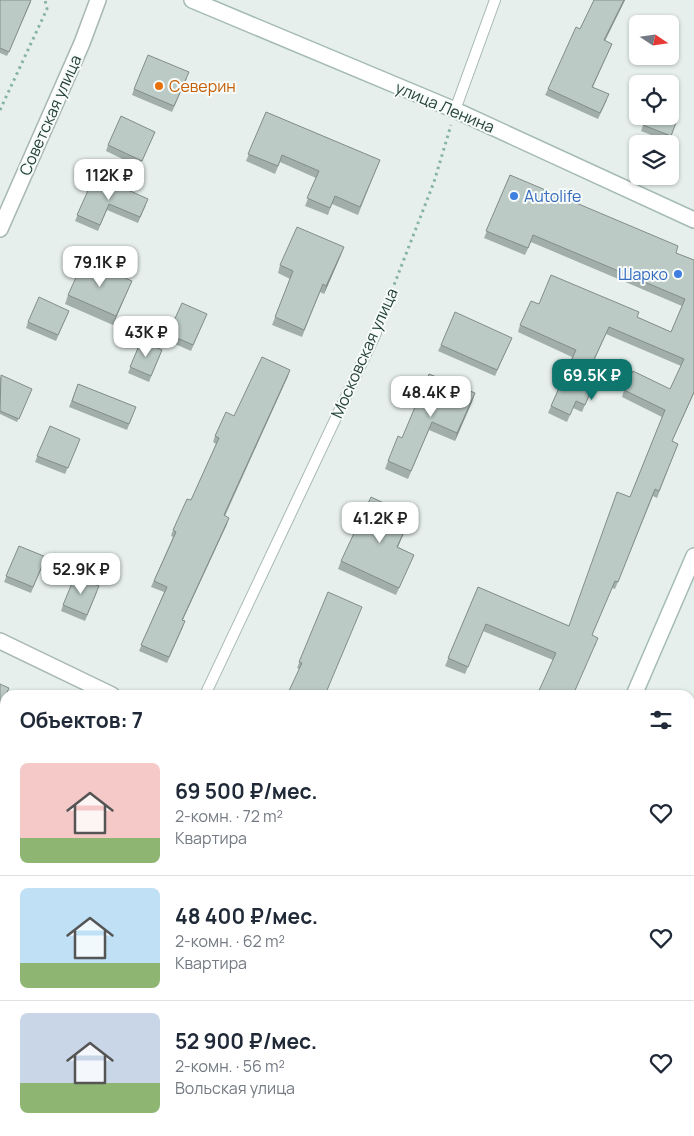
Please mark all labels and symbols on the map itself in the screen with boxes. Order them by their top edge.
north arrow [629,15,679,65]
street label: Советская улица [14,51,86,179]
place label: Северин [169,75,236,97]
street label: улица Ленина [392,76,498,138]
marker: Северин [153,80,165,92]
pin: 112K ₽ [68,158,150,201]
place label: Autolife [524,185,581,207]
marker: Autolife [508,190,520,202]
pin: 79.1K ₽ [54,246,146,288]
place label: Шарко [618,263,668,285]
marker: Шарко [672,268,684,280]
street label: Московская улица [325,284,403,422]
pin: 43K ₽ [111,316,181,358]
pin: 69.5K ₽ [546,358,638,401]
pin: 48.4K ₽ [385,376,477,418]
pin: 41.2K ₽ [334,502,426,544]
pin: 52.9K ₽ [35,552,127,595]

